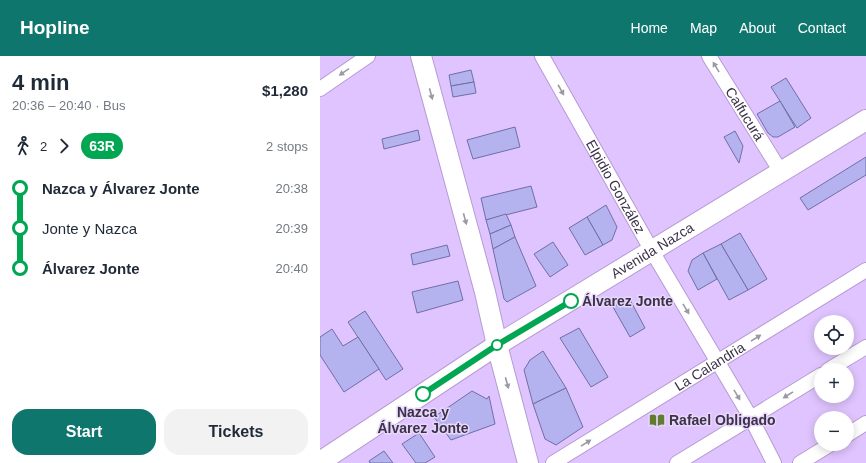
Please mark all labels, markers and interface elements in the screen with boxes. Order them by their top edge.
text: Hopline [20,17,90,38]
text: Home [631,20,668,36]
text: Map [690,20,717,36]
text: About [739,20,776,36]
text: Contact [798,20,846,36]
one-way arrow [713,61,720,73]
one-way arrow [339,68,349,76]
text: 4 min [12,70,69,95]
text: $1,280 [262,82,308,99]
one-way arrow [558,84,565,96]
street label: Calfucurá [722,84,768,144]
one-way arrow [428,88,434,100]
text: 20:36 – 20:40 · Bus [12,98,125,113]
icon: walk [12,135,34,157]
icon: forward [53,135,75,157]
street label: Elpidio González [583,137,649,236]
text: 63R [89,138,115,154]
text: 2 [40,139,47,154]
text: 2 stops [266,139,308,154]
text: Nazca y Álvarez Jonte [42,180,200,197]
text: 20:38 [275,181,308,196]
one-way arrow [463,213,469,225]
street label: Avenida Nazca [608,219,697,282]
text: Jonte y Nazca [42,220,137,237]
text: 20:39 [275,221,308,236]
text: Álvarez Jonte [42,260,140,277]
text: 20:40 [275,261,308,276]
marker: Álvarez Jonte [563,293,579,309]
place label: Álvarez Jonte [582,293,673,309]
one-way arrow [682,303,689,315]
map controls [814,315,854,451]
button: locate [814,315,854,355]
one-way arrow [750,334,762,341]
unlabelled marker [491,339,503,351]
street label: La Calandria [672,339,748,394]
button: + [814,363,854,403]
one-way arrow [504,377,510,389]
marker: Nazca y Álvarez Jonte [415,386,431,402]
one-way arrow [733,390,741,400]
one-way arrow [783,391,793,399]
place label: Nazca y Álvarez Jonte [377,404,469,436]
button: Start [12,409,156,455]
button: Tickets [164,409,308,455]
library icon: Rafael Obligado [648,411,666,429]
button: − [814,411,854,451]
place label: Rafael Obligado [669,412,776,428]
one-way arrow [580,439,592,446]

